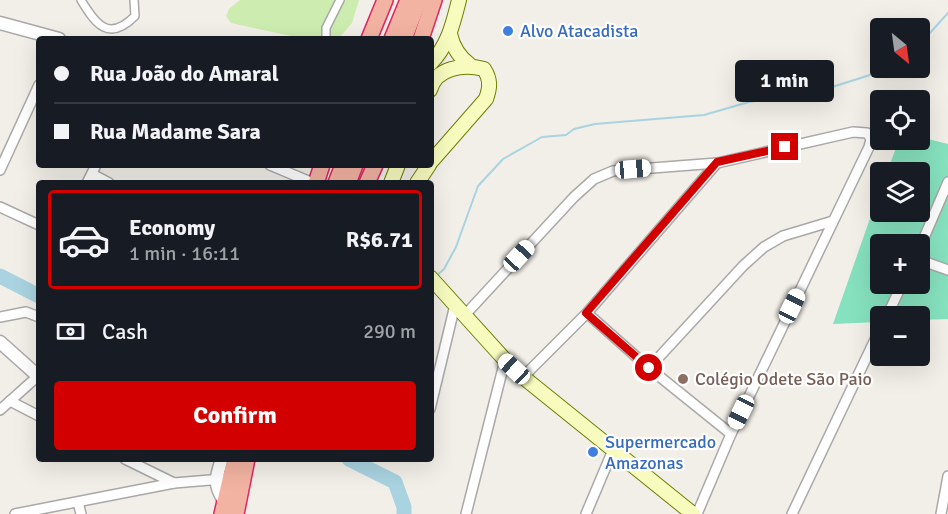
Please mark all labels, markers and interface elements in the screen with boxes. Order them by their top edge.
north arrow [870,18,930,78]
map controls [870,18,930,366]
place label: Alvo Atacadista [520,20,638,42]
marker: Alvo Atacadista [501,24,515,38]
text: Rua João do Amaral [90,60,279,87]
callout: 1 min [736,60,834,102]
text: 1 min [760,68,809,93]
button: locate [870,90,930,150]
text: Rua Madame Sara [90,118,261,145]
route end [771,133,798,160]
car [614,158,652,180]
button: layers [870,162,930,222]
icon: car [57,213,111,267]
text: Economy [129,214,215,241]
text: R$6.71 [346,226,413,253]
button: + [870,234,930,294]
car [500,237,538,275]
text: 1 min · 16:11 [129,241,240,266]
car [776,286,808,326]
button: − [870,306,930,366]
icon: cash [54,315,87,348]
text: Cash [102,318,148,345]
text: 290 m [363,319,416,344]
car [495,350,533,388]
route start [635,354,662,381]
place label: Colégio Odete São Paio [695,368,872,390]
marker: Colégio Odete São Paio [676,372,690,386]
button: Confirm [54,381,416,450]
car [725,392,757,432]
place label: Supermercado Amazonas [605,431,716,474]
marker: Supermercado Amazonas [586,445,600,459]

